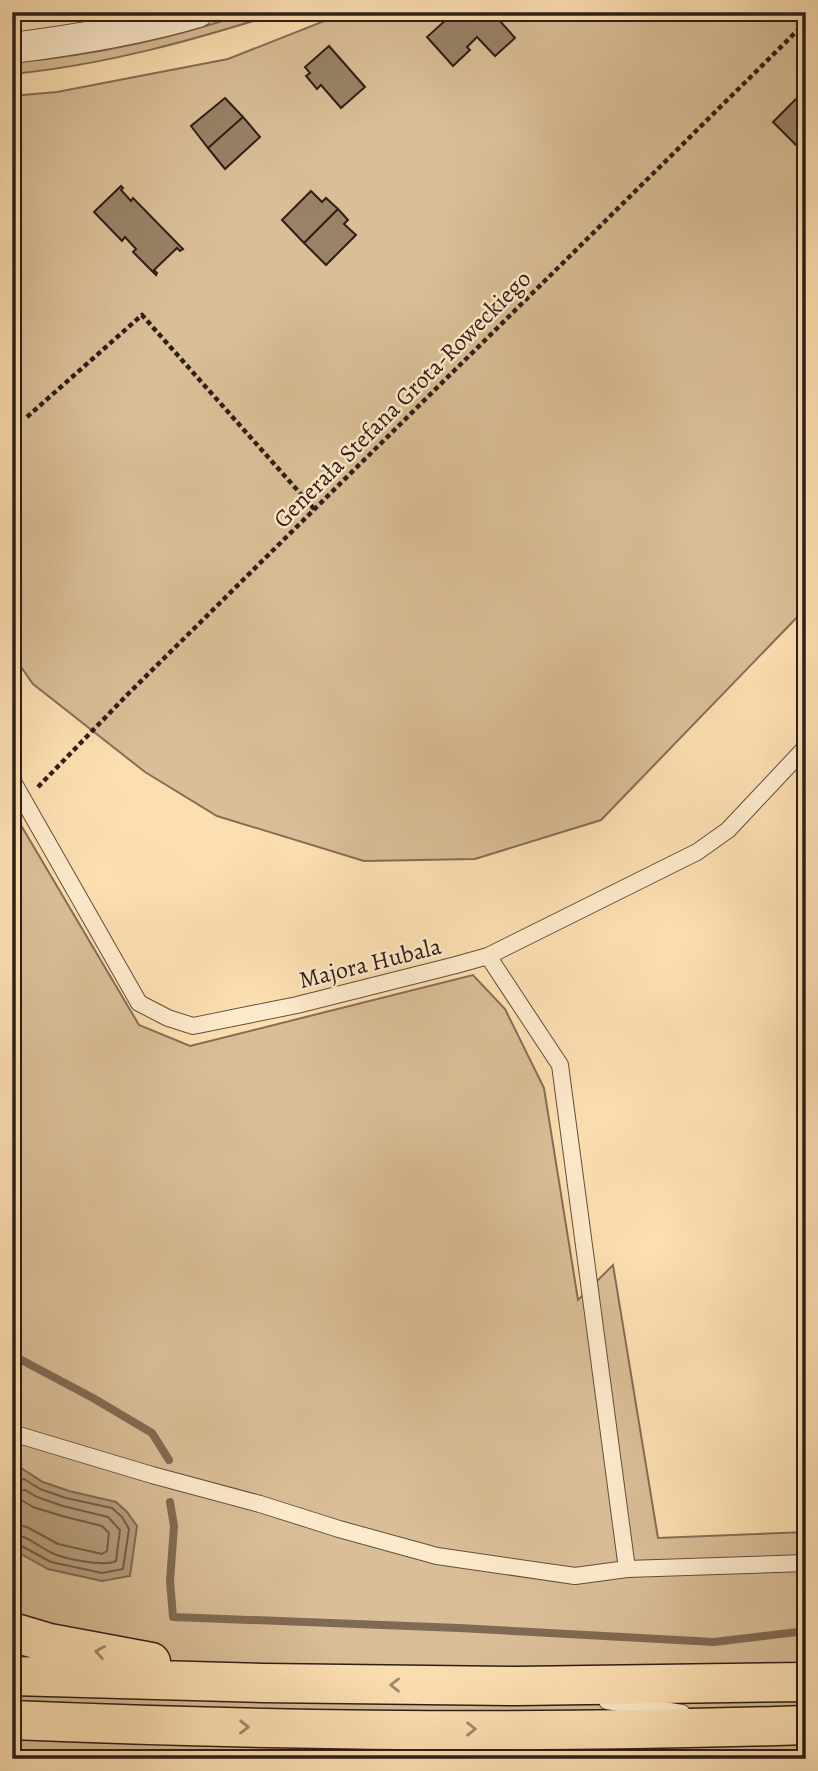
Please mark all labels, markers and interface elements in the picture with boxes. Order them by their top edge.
street label: Generała Stefana Grota-Roweckiego [266,263,538,535]
street label: Majora Hubala [295,930,445,996]
one-way arrow [94,1645,106,1660]
one-way arrow [389,1677,399,1693]
one-way arrow [239,1719,250,1735]
one-way arrow [467,1721,477,1737]

